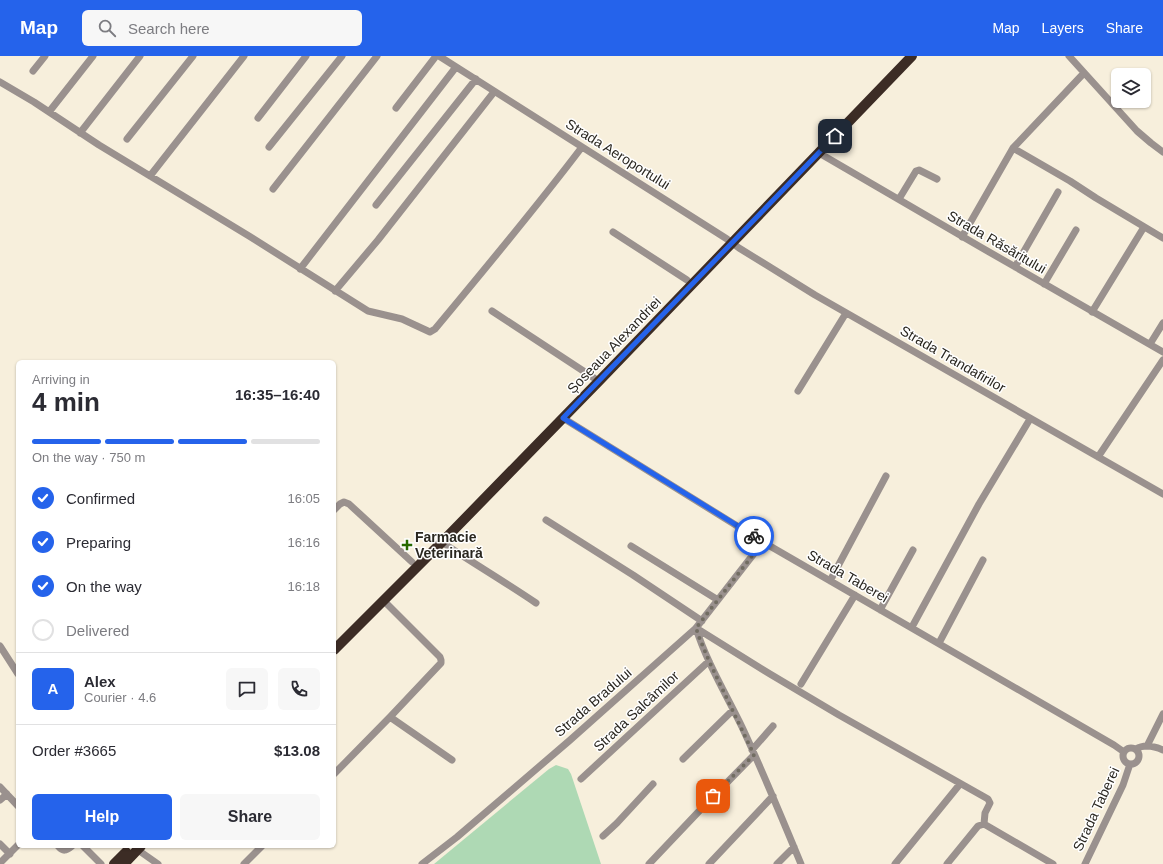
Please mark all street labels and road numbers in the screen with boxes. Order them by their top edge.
street label: Strada Aeroportului [563,115,673,193]
street label: Strada Răsăritului [945,207,1049,277]
street label: Șoseaua Alexandriei [564,294,664,396]
street label: Strada Trandafirilor [897,322,1009,396]
street label: Strada Taberei [805,546,891,606]
street label: Strada Bradului [551,664,635,740]
street label: Strada Salcâmilor [590,667,682,755]
street label: Strada Taberei [1070,764,1122,854]

